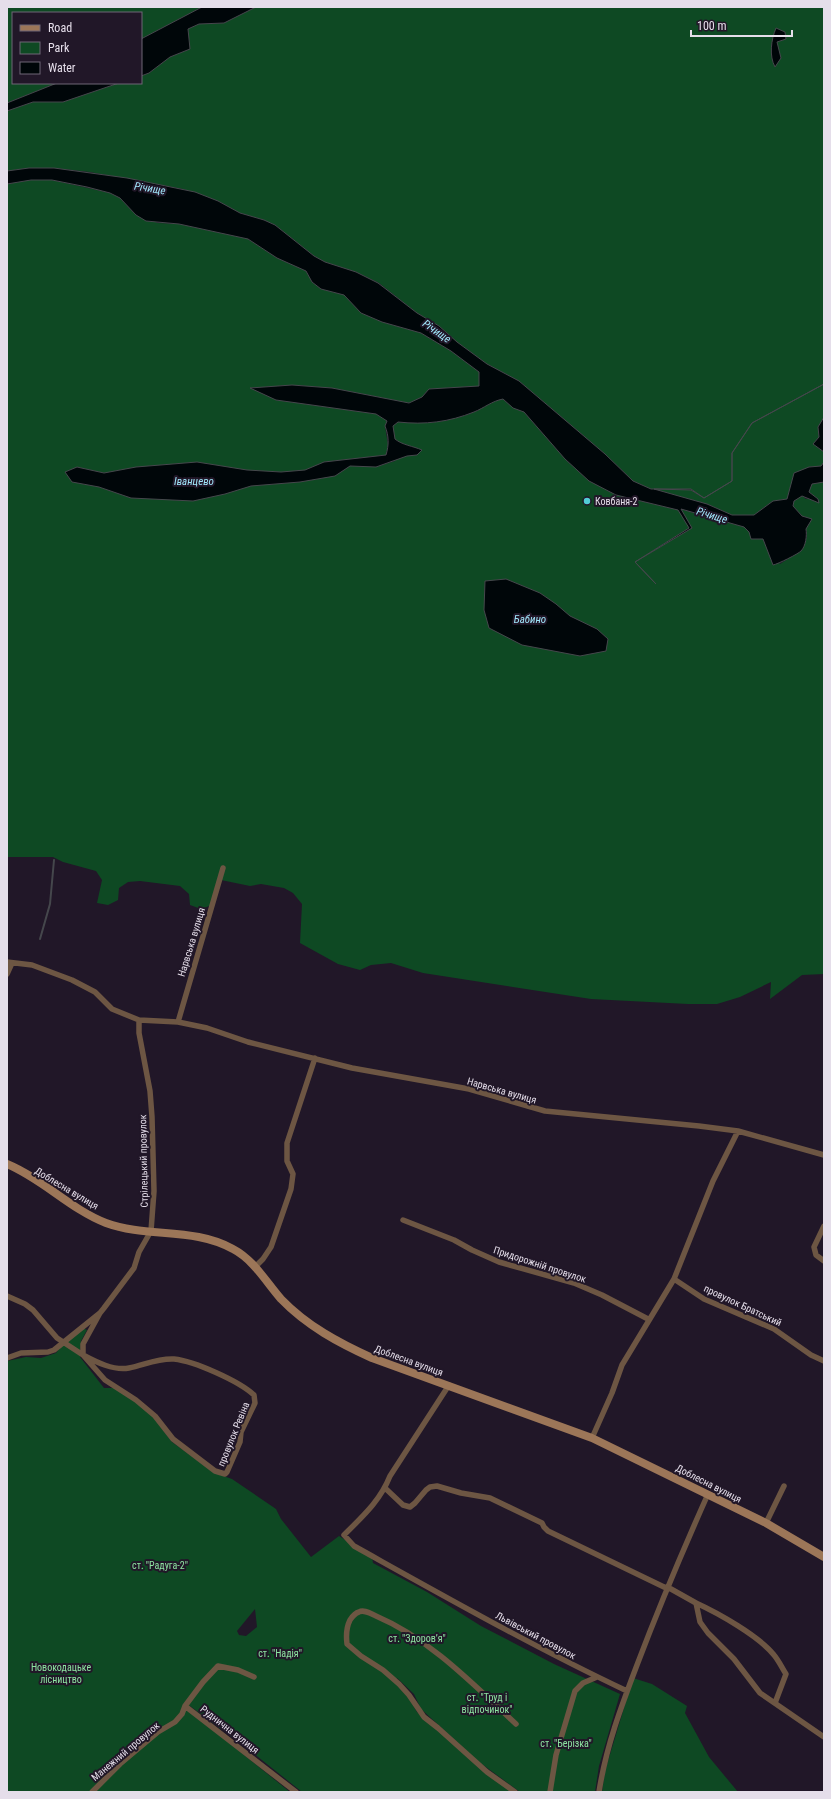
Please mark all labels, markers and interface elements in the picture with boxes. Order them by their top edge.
legend [12,12,142,84]
scale bar [691,12,792,38]
text: 100 m [697,19,727,33]
text: Road [48,21,72,35]
text: Park [48,41,70,55]
text: Water [48,61,76,75]
water label: Річище [133,180,167,197]
water label: Річище [420,317,453,346]
water label: Іванцево [174,475,214,488]
marker: Ковбаня-2 [582,496,592,506]
place label: Ковбаня-2 [595,496,638,507]
water label: Річище [695,505,729,526]
water label: Бабино [514,613,546,626]
street label: Нарвська вулиця [176,906,207,978]
street label: Нарвська вулиця [466,1075,538,1106]
street label: Стрілецький провулок [137,1114,150,1208]
street label: Доблесна вулиця [33,1165,101,1212]
street label: Придорожній провулок [492,1244,588,1285]
street label: провулок Братський [702,1283,783,1328]
street label: Доблесна вулиця [373,1343,445,1378]
street label: провулок Ревіна [216,1400,251,1468]
street label: Доблесна вулиця [674,1462,744,1505]
park label: ст. "Радуга-2" [132,1560,188,1571]
street label: Львівський провулок [494,1610,578,1661]
park label: ст. "Здоров’я" [388,1633,446,1644]
park label: ст. "Надія" [258,1648,302,1659]
park label: Новокодацьке лісництво [31,1662,91,1685]
park label: ст. "Труд і відпочинок" [462,1692,512,1715]
street label: Руднична вулиця [198,1703,261,1756]
street label: Манежний провулок [89,1720,162,1783]
park label: ст. "Берізка" [540,1738,592,1749]

